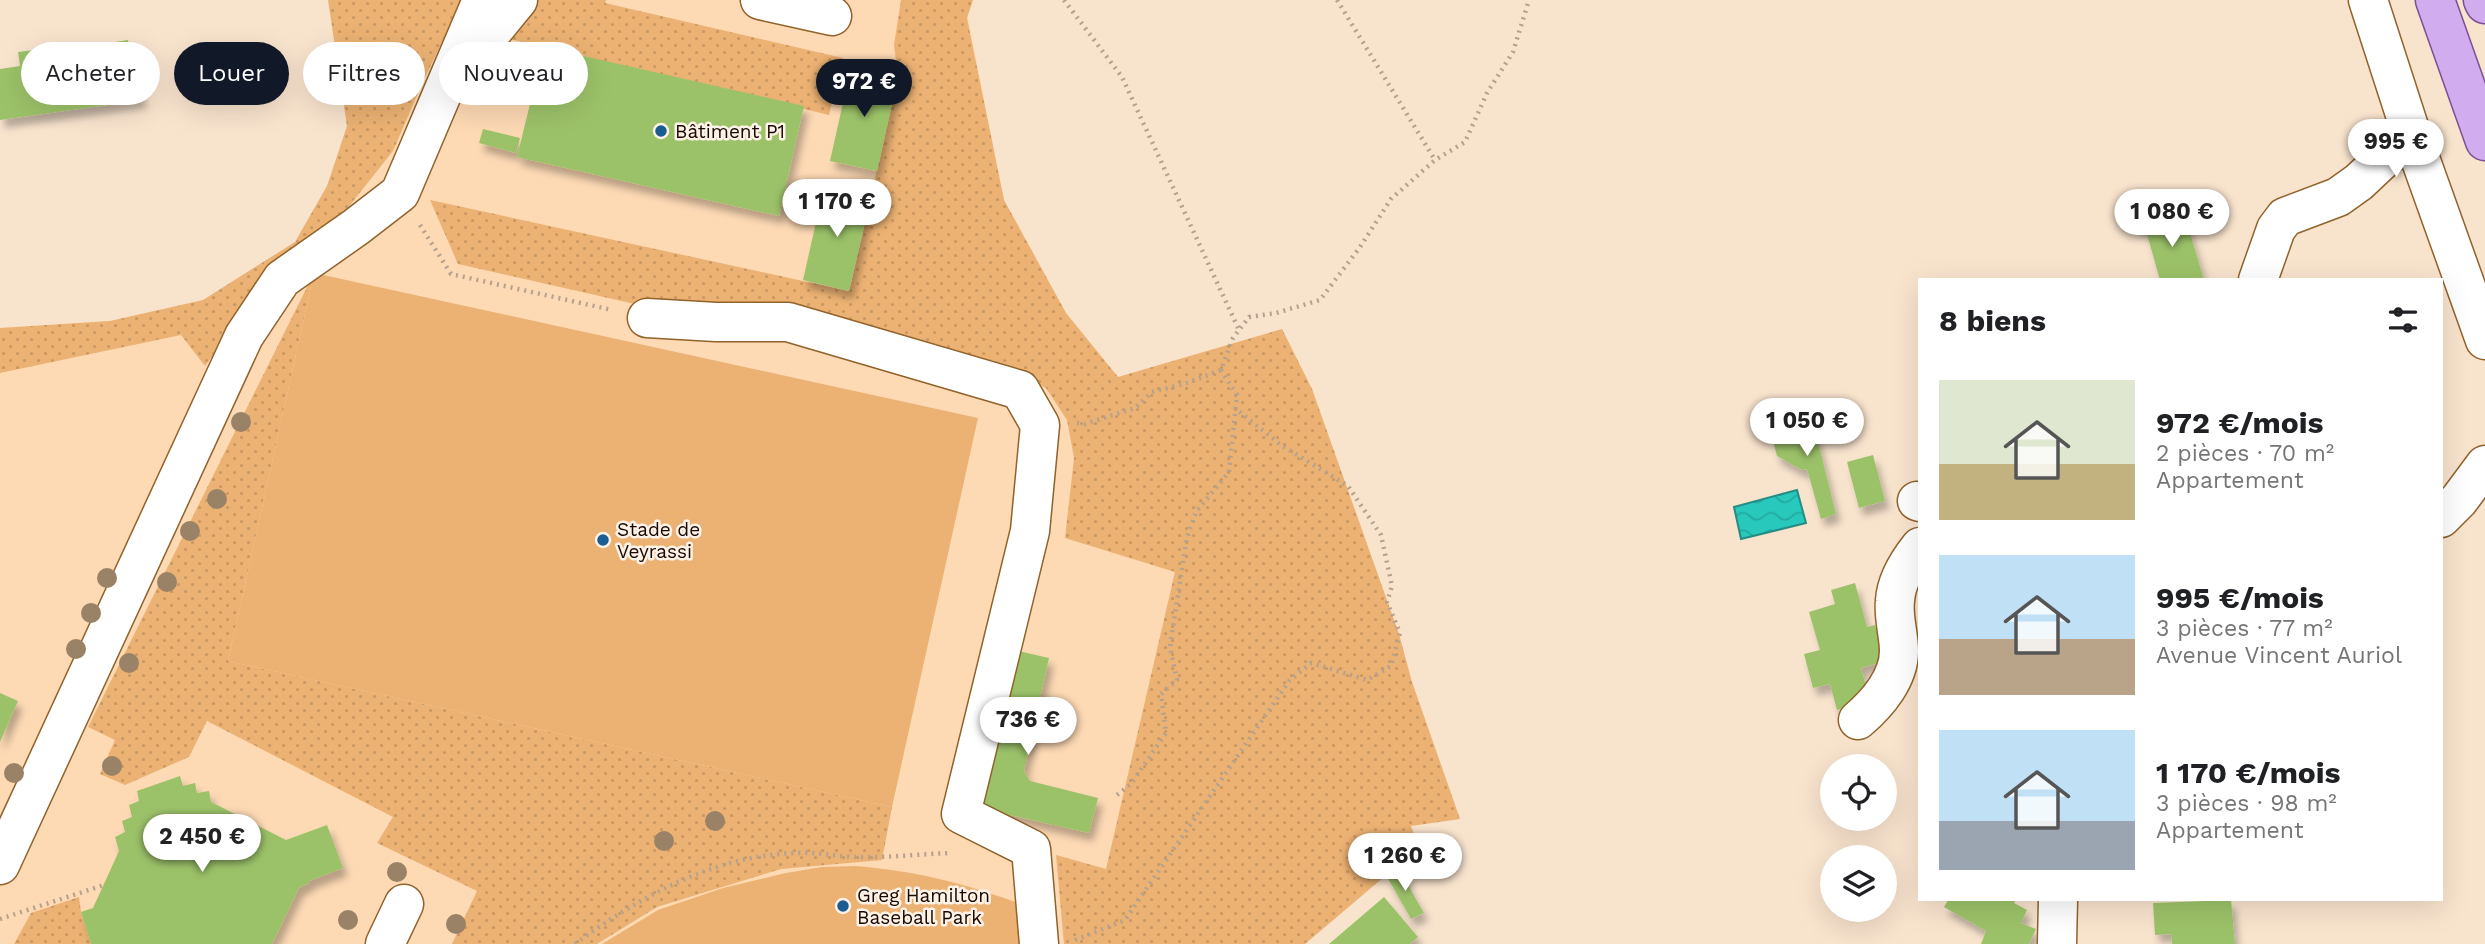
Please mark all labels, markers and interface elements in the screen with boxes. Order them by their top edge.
chip: Acheter [21,42,160,105]
chip: Louer [174,42,289,105]
chip: Filtres [303,42,425,105]
chip: Nouveau [439,42,588,105]
pin: 972 € [815,60,913,119]
text: 972 € [832,68,896,95]
place label: Bâtiment P1 [675,120,785,143]
pin: 995 € [2347,120,2445,179]
marker: Bâtiment P1 [653,123,669,139]
text: 995 € [2364,128,2428,155]
pin: 1 170 € [772,180,902,239]
text: 1 170 € [798,188,876,215]
pin: 1 080 € [2107,190,2237,249]
text: 1 080 € [2130,198,2214,225]
icon: filters [2384,301,2422,339]
text: 8 biens [1939,303,2046,338]
pin: 1 050 € [1742,398,1872,458]
text: 972 €/mois [2156,405,2323,440]
text: 1 050 € [1766,407,1848,434]
icon: home [1995,408,2079,492]
text: 2 pièces · 70 m² [2156,440,2334,467]
text: Appartement [2156,467,2304,494]
place label: Stade de Veyrassi [617,518,700,563]
marker: Stade de Veyrassi [595,532,611,548]
text: 995 €/mois [2156,580,2324,615]
icon: home [1995,583,2079,667]
text: 3 pièces · 77 m² [2156,615,2333,642]
text: Avenue Vincent Auriol [2156,642,2402,669]
pin: 736 € [979,698,1077,757]
text: 736 € [996,706,1060,733]
map controls [1820,754,1897,922]
button: locate [1820,754,1897,831]
text: 1 170 €/mois [2156,755,2341,790]
icon: home [1995,758,2079,842]
text: 3 pièces · 98 m² [2156,790,2337,817]
pin: 2 450 € [137,814,267,874]
text: Appartement [2156,817,2304,844]
text: 2 450 € [159,823,245,850]
pin: 1 260 € [1340,834,1470,893]
text: 1 260 € [1364,842,1446,869]
button: layers [1820,845,1897,922]
place label: Greg Hamilton Baseball Park [857,884,990,929]
marker: Greg Hamilton Baseball Park [835,898,851,914]

